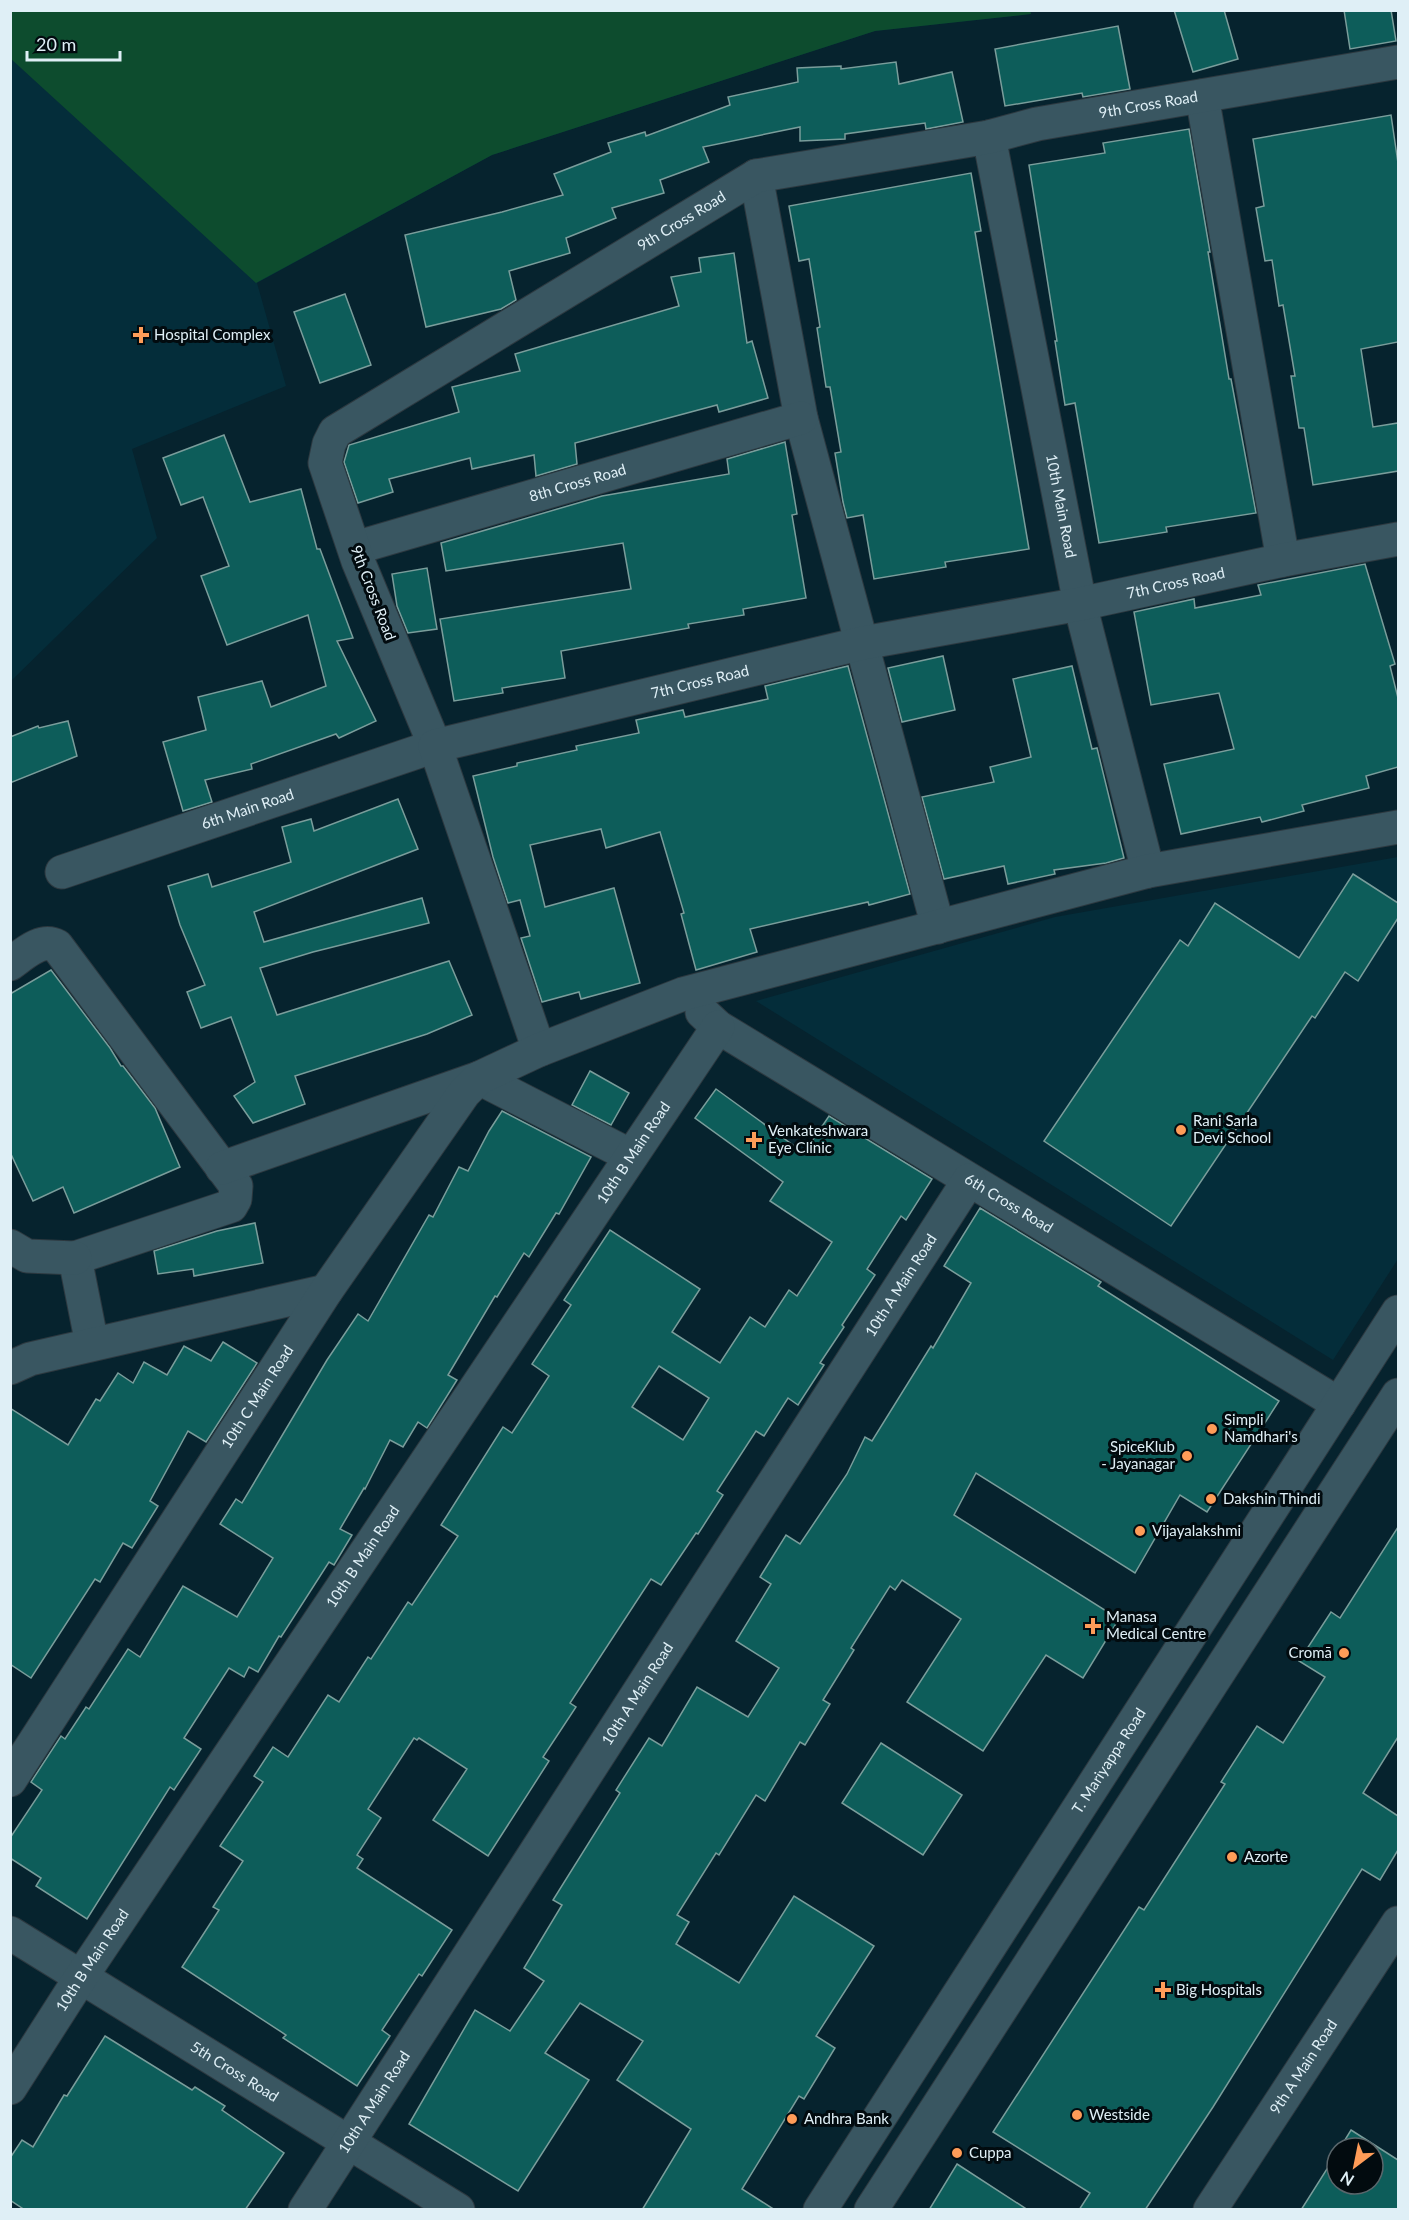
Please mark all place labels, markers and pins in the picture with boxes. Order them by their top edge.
place label: Hospital Complex [154,325,271,343]
marker: Hospital Complex [132,326,150,344]
place label: Rani Sarla Devi School [1193,1111,1271,1146]
place label: Venkateshwara Eye Clinic [768,1121,868,1156]
marker: Rani Sarla Devi School [1174,1123,1188,1137]
marker: Venkateshwara Eye Clinic [745,1131,763,1149]
place label: Simpli Namdhari's [1224,1410,1298,1445]
marker: Simpli Namdhari's [1205,1422,1219,1436]
place label: SpiceKlub - Jayanagar [1101,1437,1176,1472]
marker: SpiceKlub - Jayanagar [1180,1449,1194,1463]
place label: Dakshin Thindi [1223,1489,1321,1507]
marker: Dakshin Thindi [1204,1492,1218,1506]
place label: Vijayalakshmi [1152,1521,1241,1539]
marker: Vijayalakshmi [1133,1524,1147,1538]
place label: Manasa Medical Centre [1106,1607,1206,1642]
marker: Manasa Medical Centre [1084,1617,1102,1635]
place label: Cromā [1289,1643,1332,1661]
marker: Cromā [1337,1646,1351,1660]
place label: Azorte [1244,1847,1288,1865]
marker: Azorte [1225,1850,1239,1864]
place label: Big Hospitals [1176,1980,1262,1998]
marker: Big Hospitals [1154,1981,1172,1999]
place label: Westside [1089,2105,1150,2123]
marker: Westside [1070,2108,1084,2122]
place label: Andhra Bank [804,2109,889,2127]
marker: Andhra Bank [785,2112,799,2126]
place label: Cuppa [969,2143,1012,2161]
marker: Cuppa [950,2146,964,2160]

